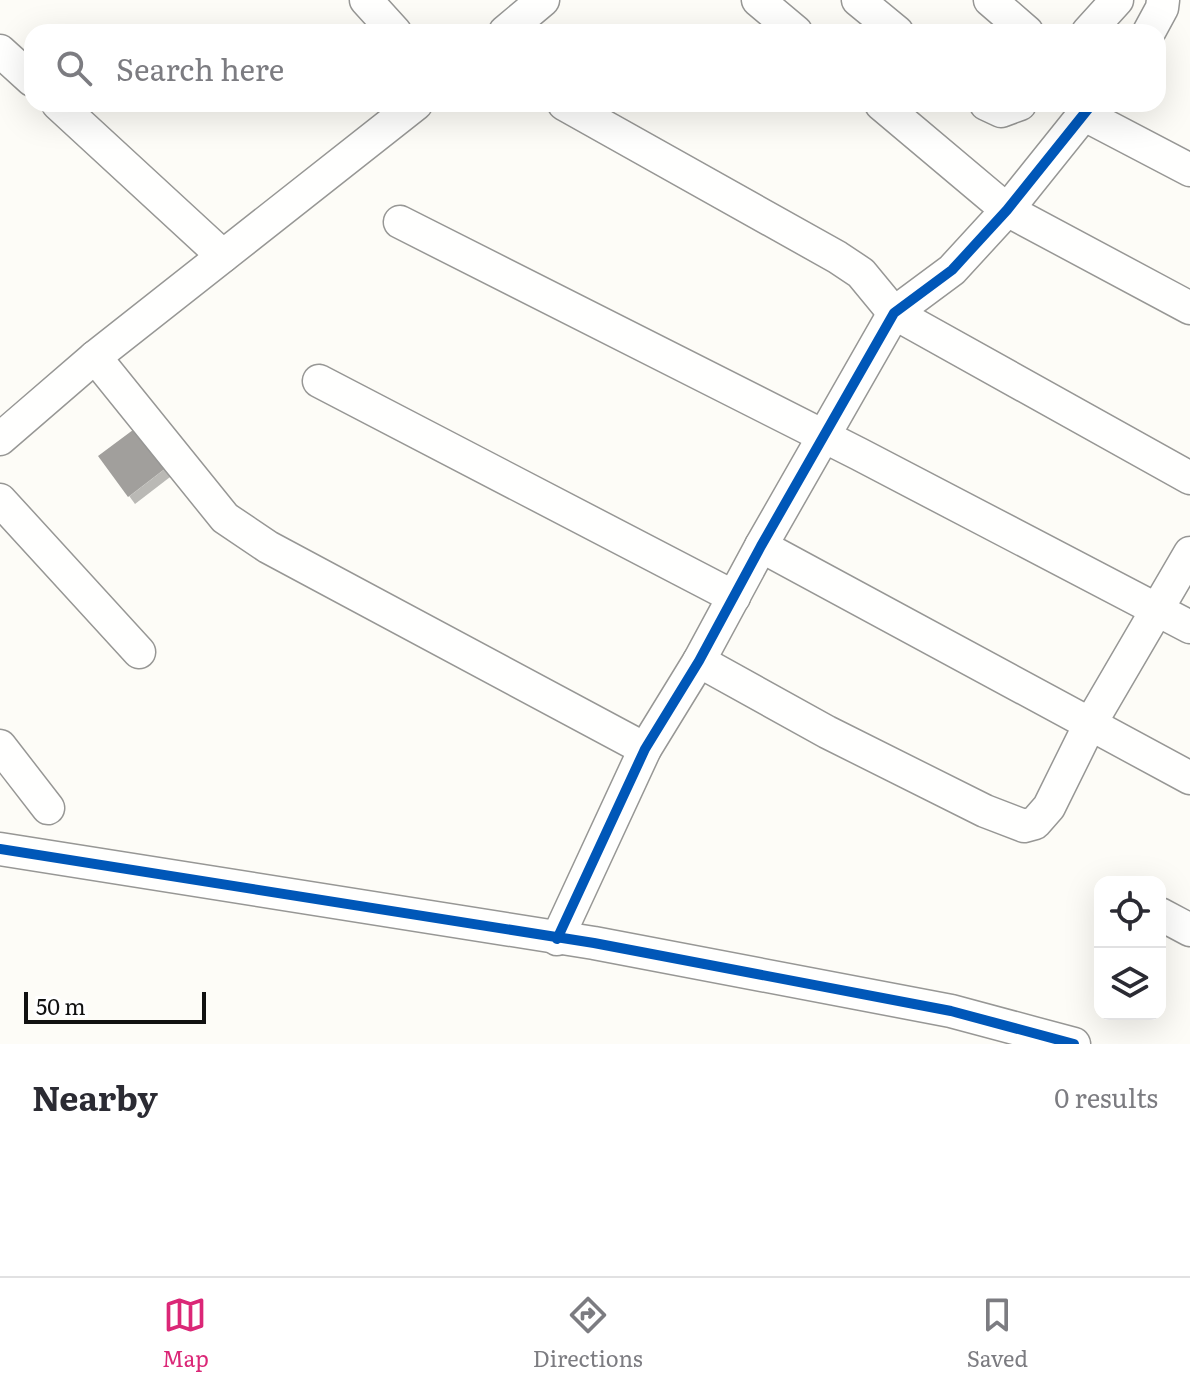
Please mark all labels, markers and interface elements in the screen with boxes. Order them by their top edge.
search box [24,24,1166,112]
icon: search [52,46,96,90]
text: Search here [116,46,284,90]
map controls [1094,876,1166,1020]
button: locate [1094,876,1166,948]
button: layers [1094,948,1166,1020]
scale bar [24,988,206,1024]
text: 50 m [36,989,86,1022]
text: Nearby [32,1071,158,1121]
text: 0 results [1054,1077,1158,1116]
tab: Map [162,1293,209,1374]
tab: Directions [533,1293,643,1374]
tab: Saved [967,1293,1028,1374]

